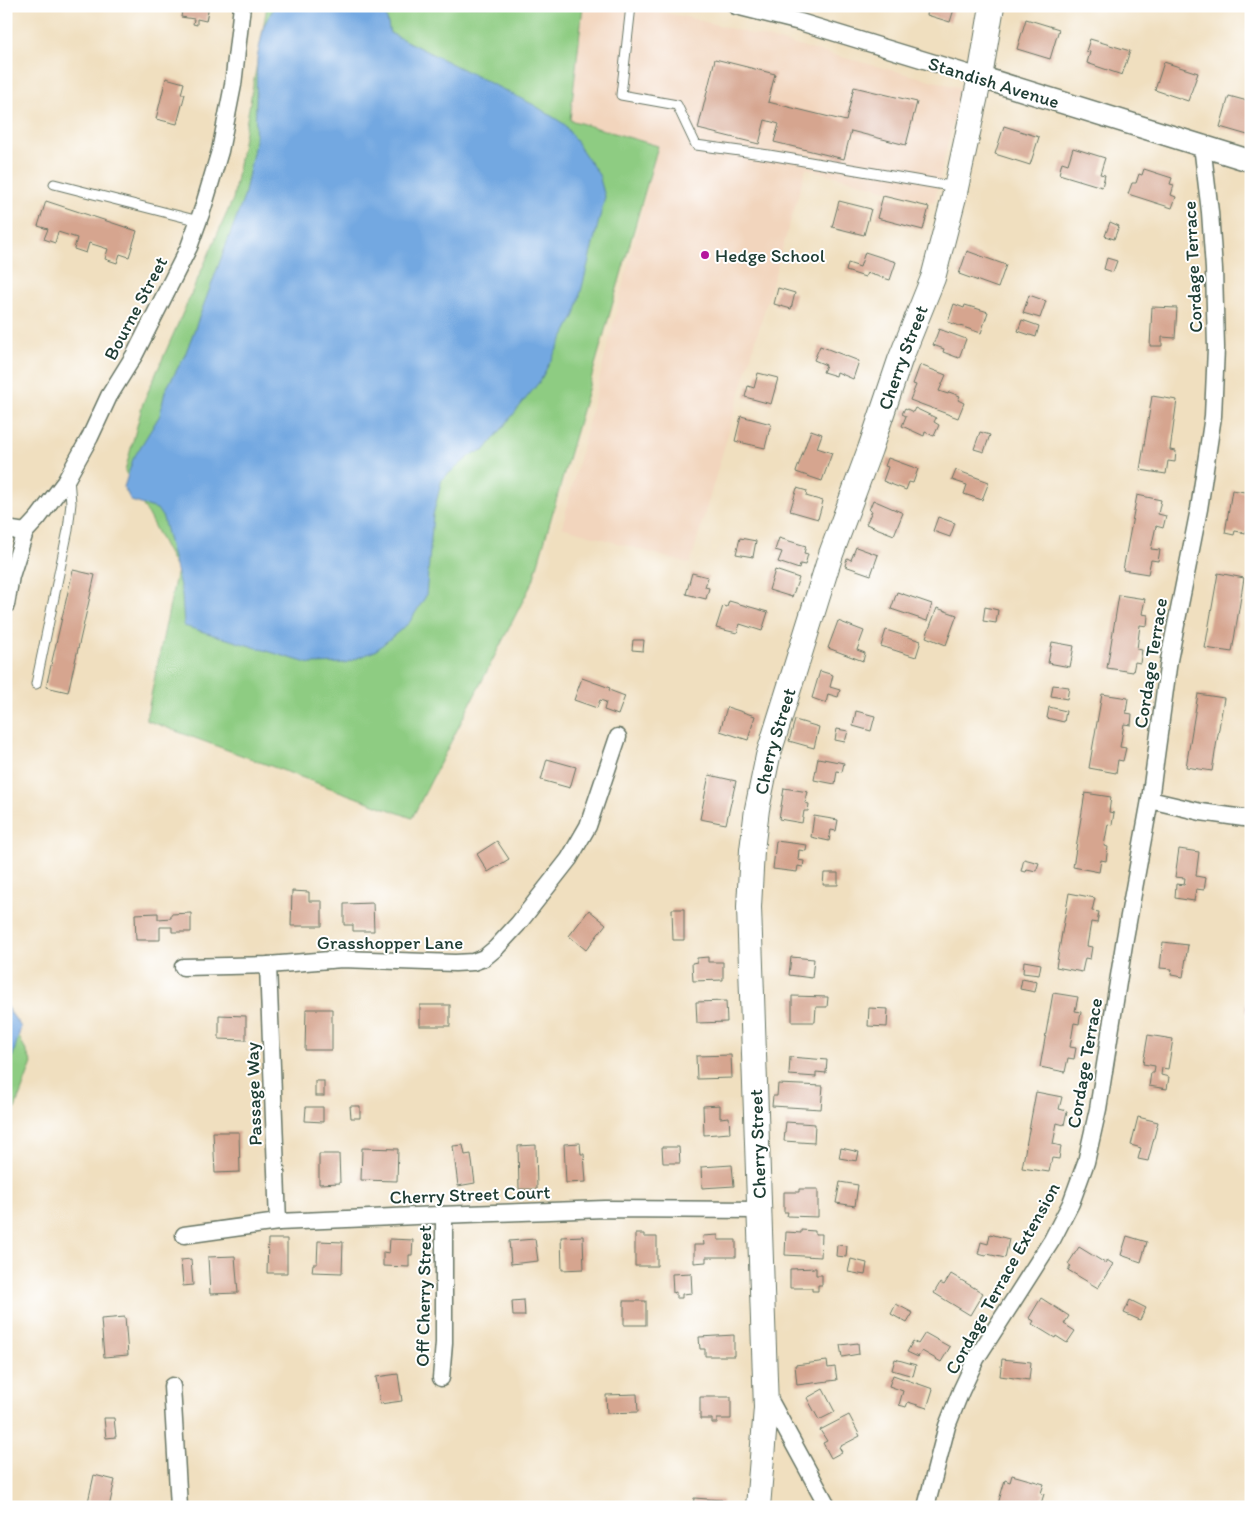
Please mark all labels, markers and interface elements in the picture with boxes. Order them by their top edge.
street label: Standish Avenue [926,52,1062,113]
street label: Cordage Terrace [1178,200,1207,334]
place label: Hedge School [715,244,826,267]
marker: Hedge School [699,249,711,261]
street label: Bourne Street [99,252,172,364]
street label: Cherry Street [873,302,933,413]
street label: Cordage Terrace [1129,596,1172,730]
street label: Cherry Street [749,685,801,797]
street label: Grasshopper Lane [317,931,463,954]
street label: Cordage Terrace [1062,996,1107,1130]
street label: Passage Way [240,1042,267,1146]
street label: Cherry Street [744,1089,771,1199]
street label: Cordage Terrace Extension [940,1178,1065,1378]
street label: Cherry Street Court [389,1180,551,1209]
street label: Off Cherry Street [411,1225,436,1367]

